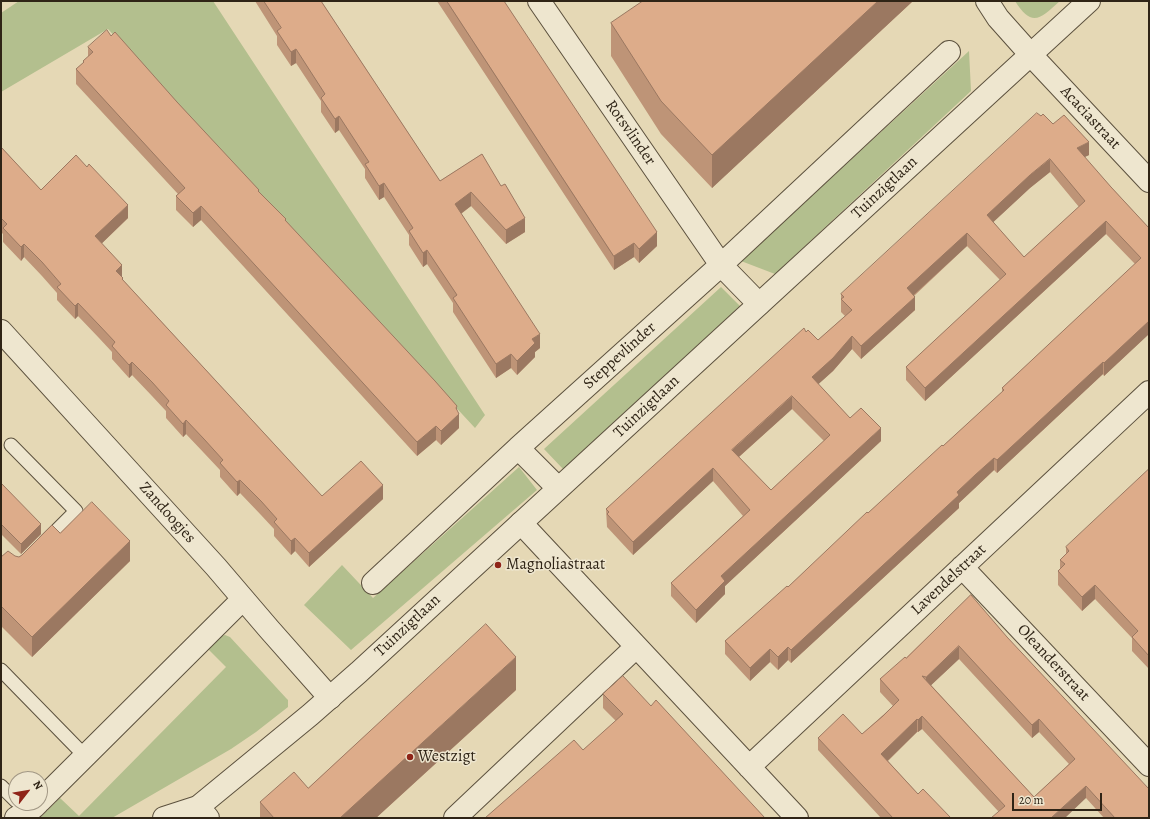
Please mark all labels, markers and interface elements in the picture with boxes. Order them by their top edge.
street label: Acaciastraat [1056,82,1124,154]
street label: Rotsvlinder [601,97,659,169]
street label: Tuinzigtlaan [848,153,922,223]
street label: Steppevlinder [580,318,660,394]
street label: Tuinzigtlaan [610,372,684,442]
street label: Zandoogjes [135,479,199,547]
street label: Lavendelstraat [907,540,991,620]
place label: Magnoliastraat [506,555,605,575]
marker: Magnoliastraat [493,560,503,570]
street label: Tuinzigtlaan [371,591,445,661]
street label: Oleanderstraat [1013,621,1093,705]
place label: Westzigt [418,747,476,767]
marker: Westzigt [405,752,415,762]
north arrow [8,771,48,811]
text: N [29,778,46,792]
scale bar [1014,785,1104,811]
text: 20 m [1019,792,1043,808]

